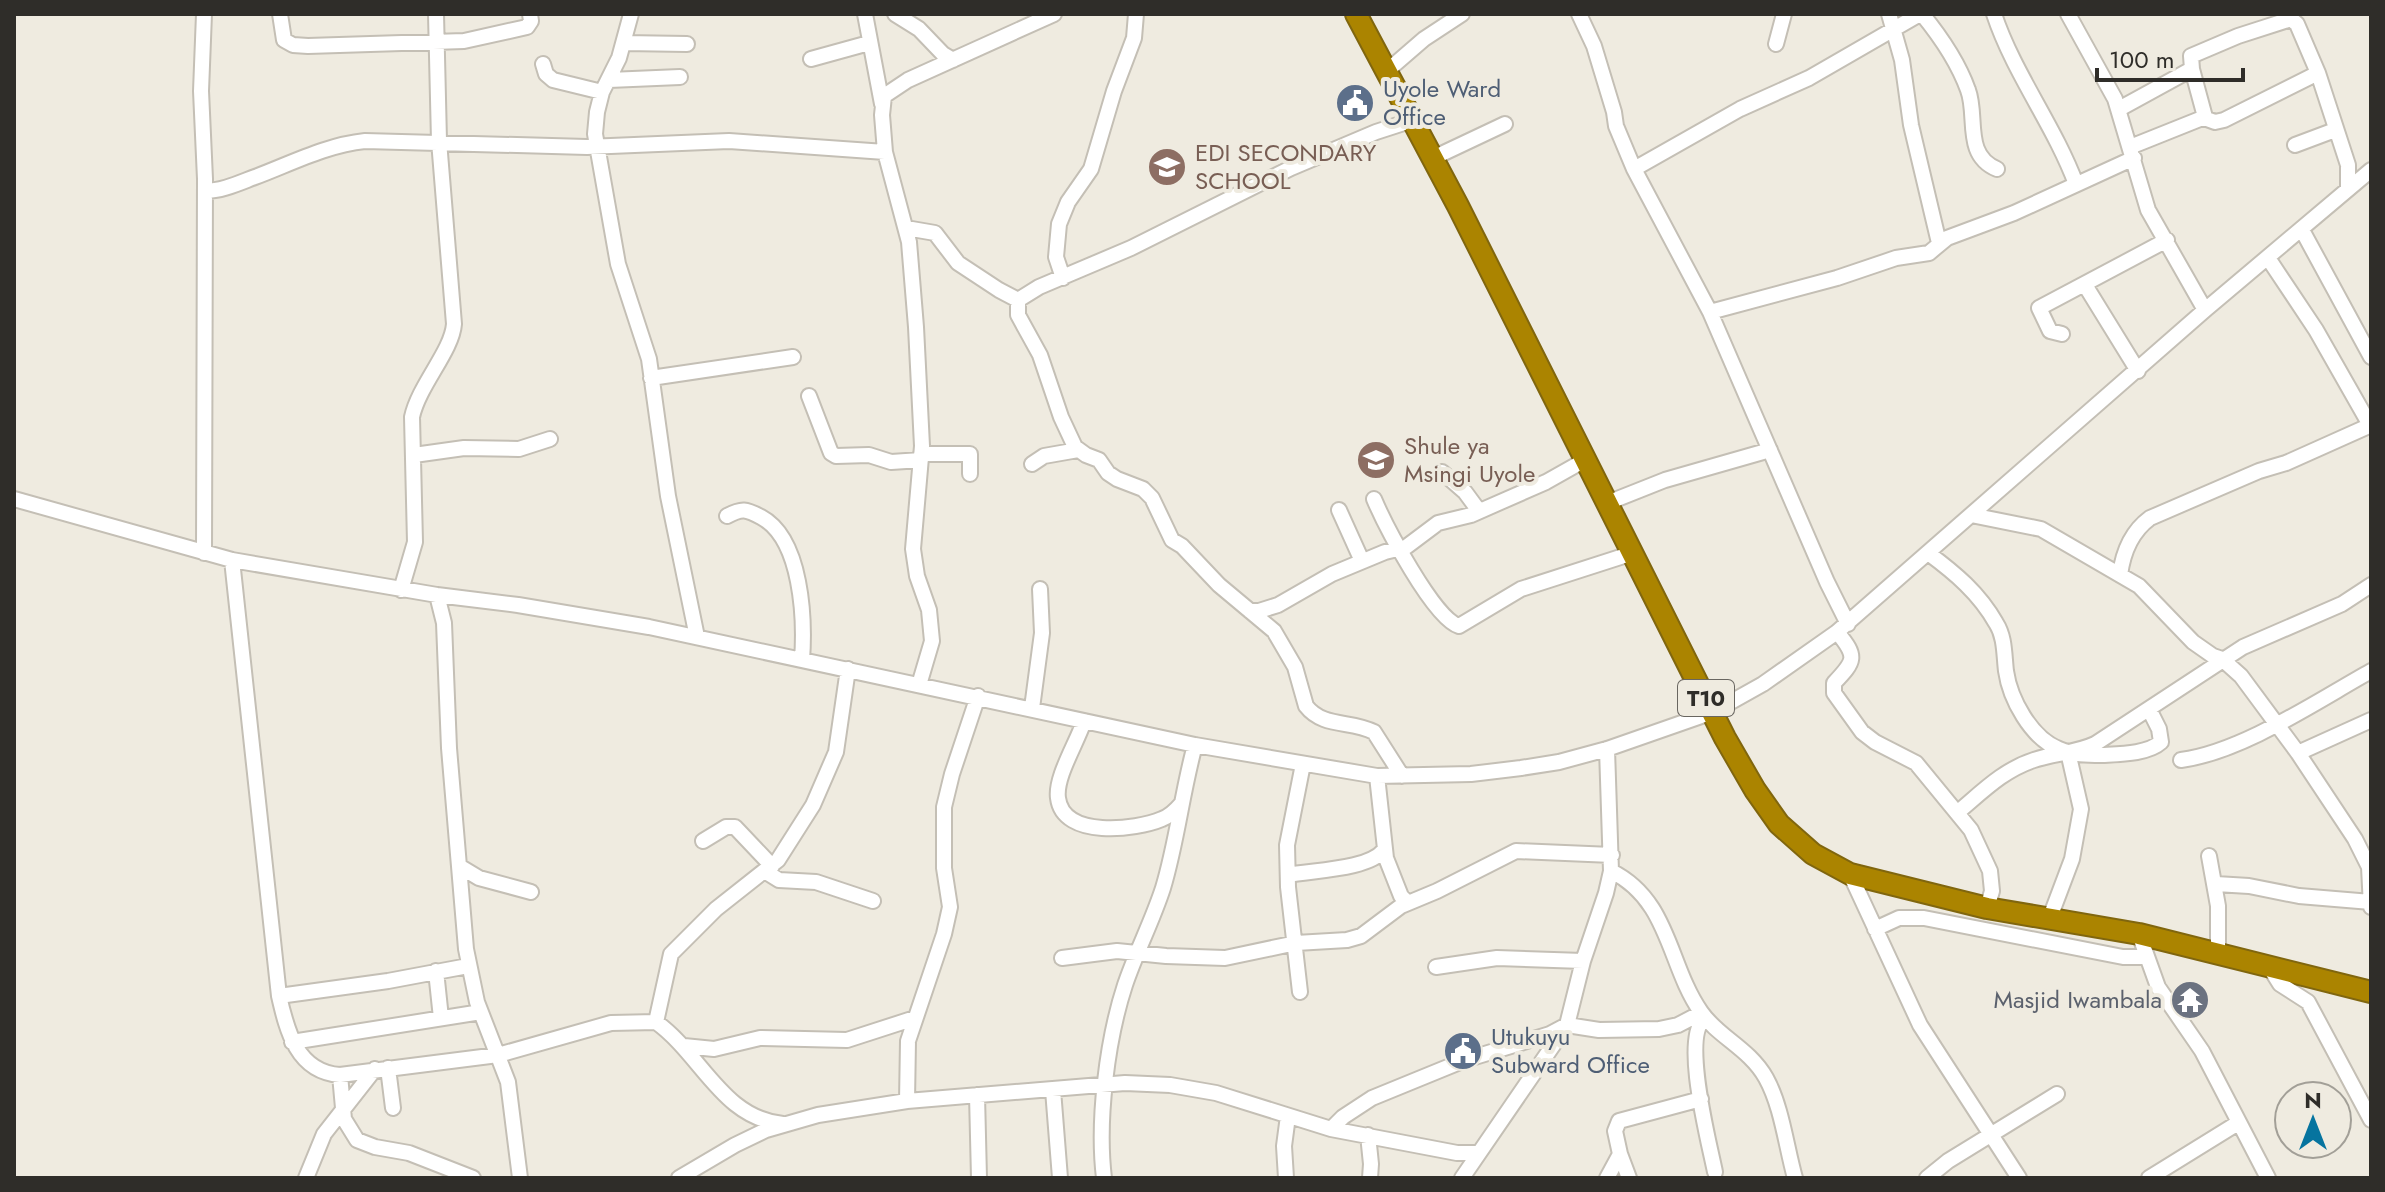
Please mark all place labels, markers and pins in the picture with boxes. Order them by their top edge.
place label: Uyole Ward Office [1383,71,1501,134]
public building icon: Uyole Ward Office [1334,82,1376,124]
place label: EDI SECONDARY SCHOOL [1195,135,1377,198]
school or university icon: EDI SECONDARY SCHOOL [1146,146,1188,188]
place label: Shule ya Msingi Uyole [1404,428,1535,491]
school or university icon: Shule ya Msingi Uyole [1355,439,1397,481]
temple icon: Masjid Iwambala [2169,979,2211,1021]
place label: Masjid Iwambala [1993,982,2162,1017]
place label: Utukuyu Subward Office [1491,1019,1650,1082]
public building icon: Utukuyu Subward Office [1442,1030,1484,1072]

